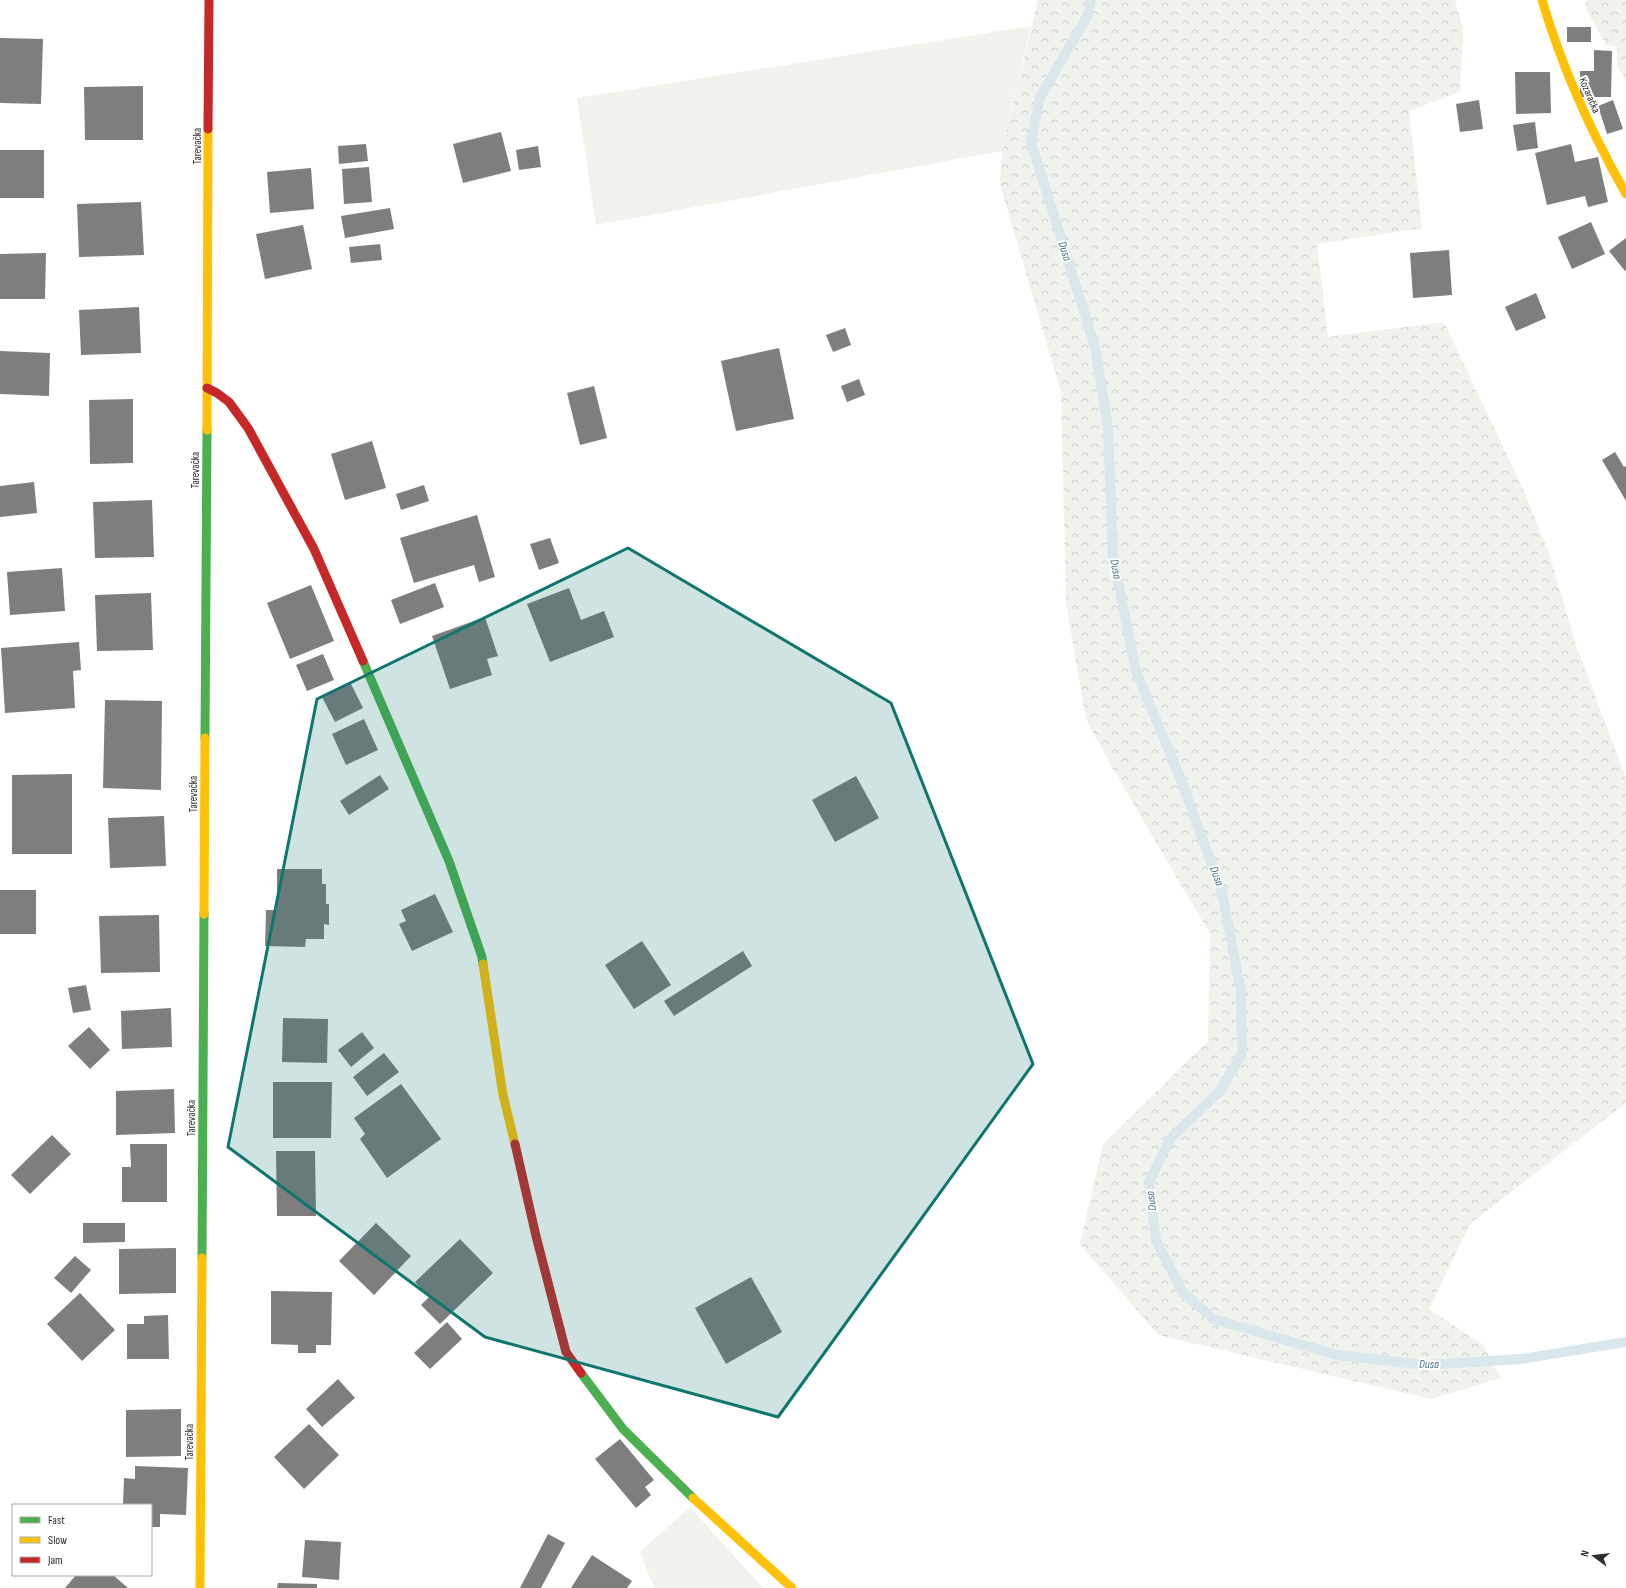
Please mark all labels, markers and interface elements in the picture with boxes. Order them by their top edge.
street label: Kozaračka [1576,75,1603,115]
street label: Tarevačka [191,128,204,164]
water label: Dusa [1054,240,1075,263]
street label: Tarevačka [189,452,202,488]
water label: Dusa [1106,558,1125,580]
street label: Tarevačka [187,776,200,812]
water label: Dusa [1206,864,1227,888]
street label: Tarevačka [185,1100,198,1136]
water label: Dusa [1143,1190,1160,1212]
water label: Dusa [1419,1357,1439,1372]
street label: Tarevačka [183,1424,196,1460]
legend [12,1504,152,1576]
text: Fast [48,1513,65,1528]
text: Slow [48,1533,67,1548]
north arrow [1574,1536,1614,1576]
text: N [1578,1549,1592,1558]
text: Jam [47,1553,63,1568]

